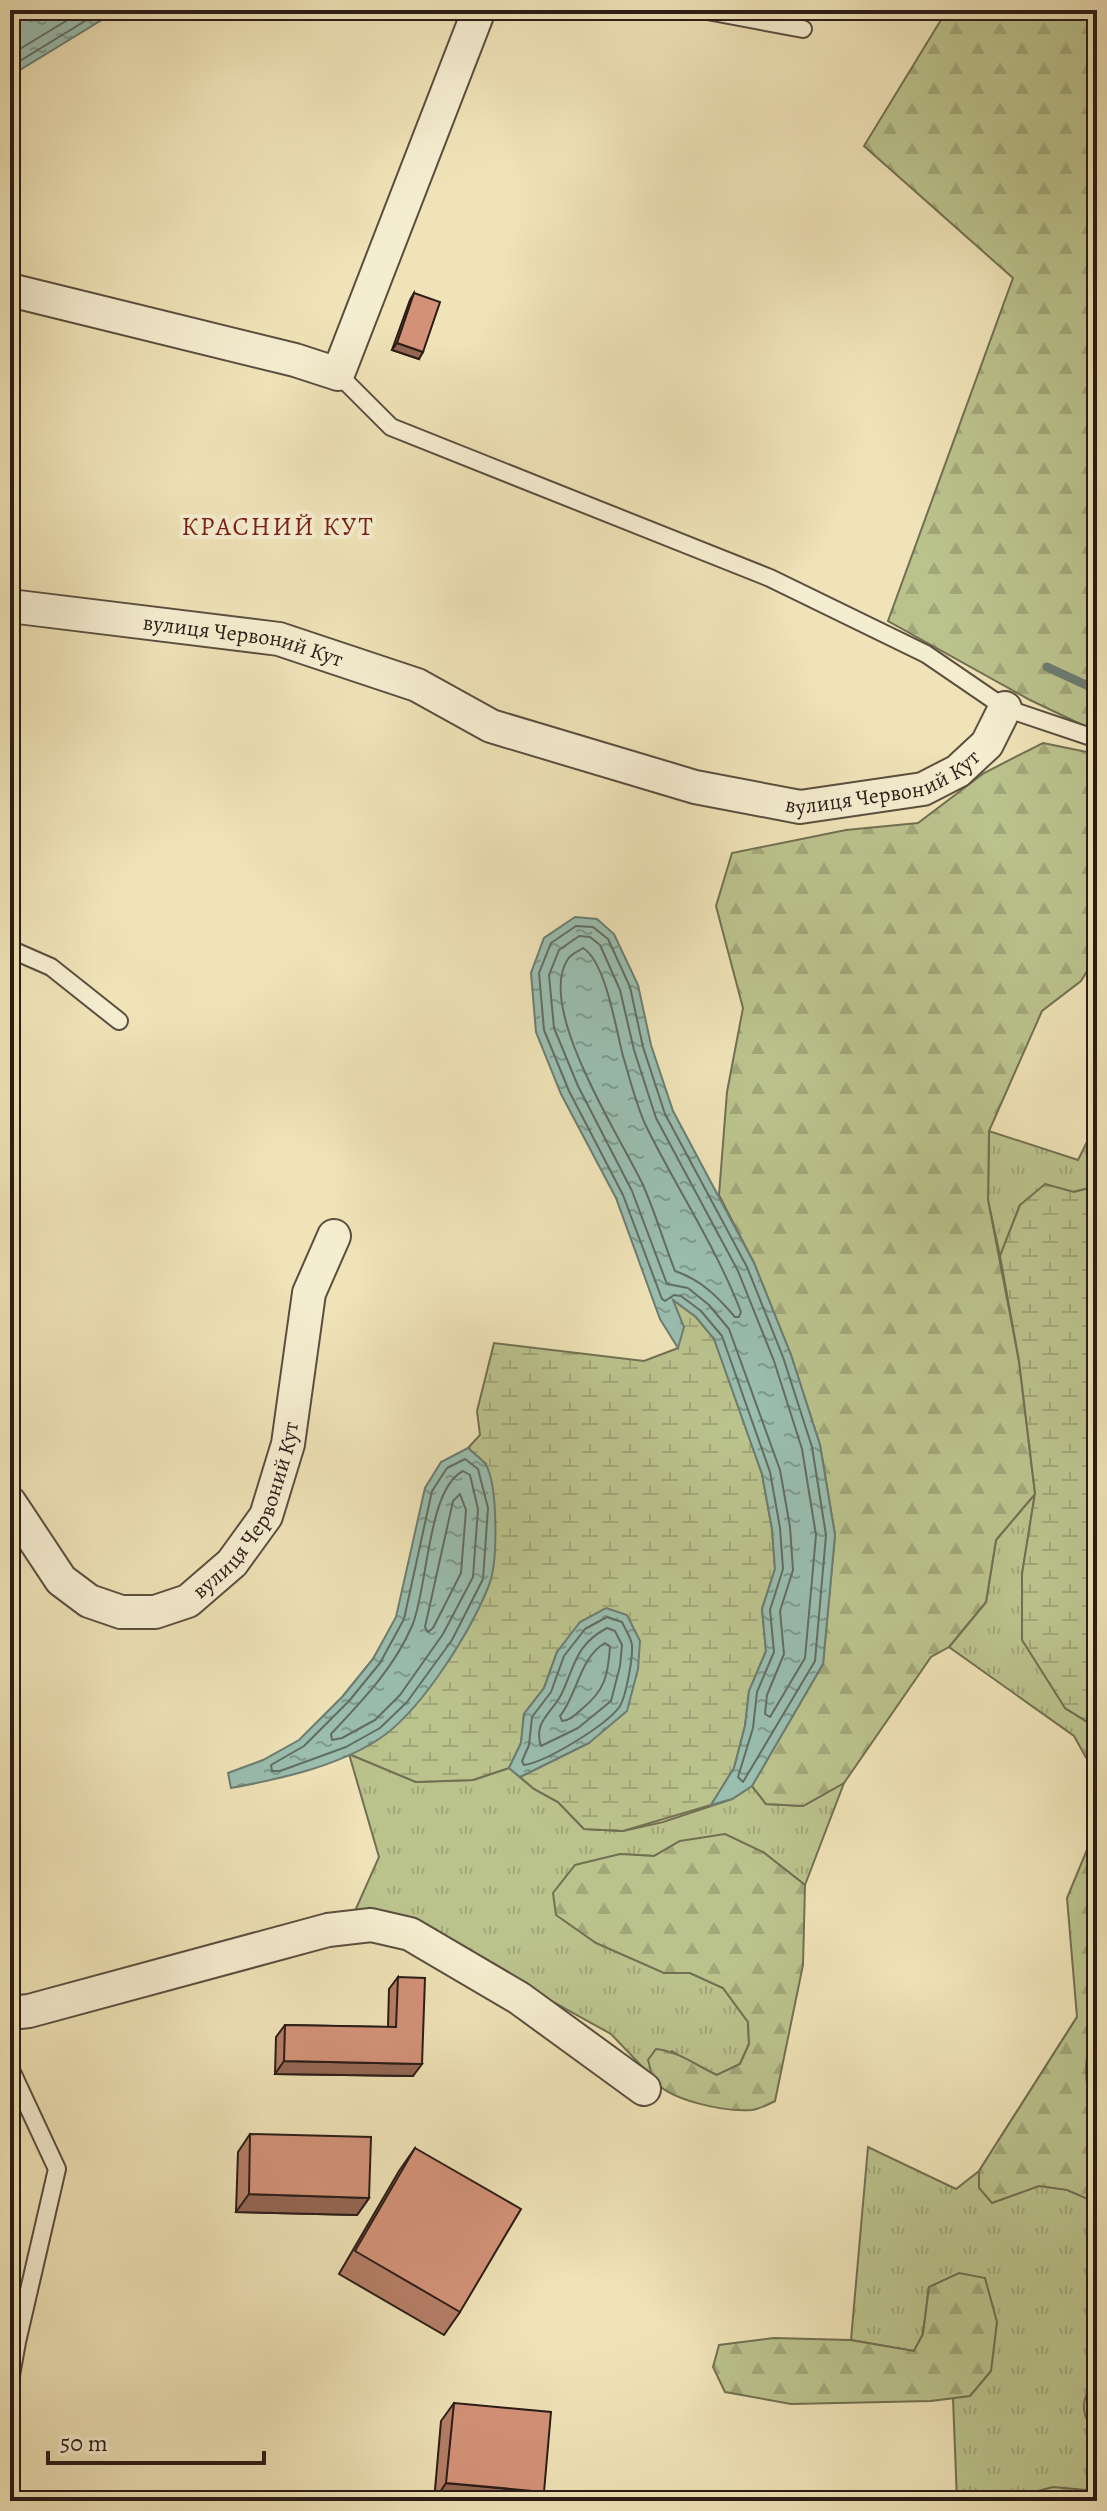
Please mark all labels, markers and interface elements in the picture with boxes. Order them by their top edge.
district label: КРАСНИЙ КУТ [181,509,375,544]
street label: вулиця Червоний Кут [141,607,347,674]
street label: вулиця Червоний Кут [783,743,987,823]
street label: вулиця Червоний Кут [186,1420,306,1606]
scale bar [48,2415,264,2465]
text: 50 m [60,2427,108,2459]

